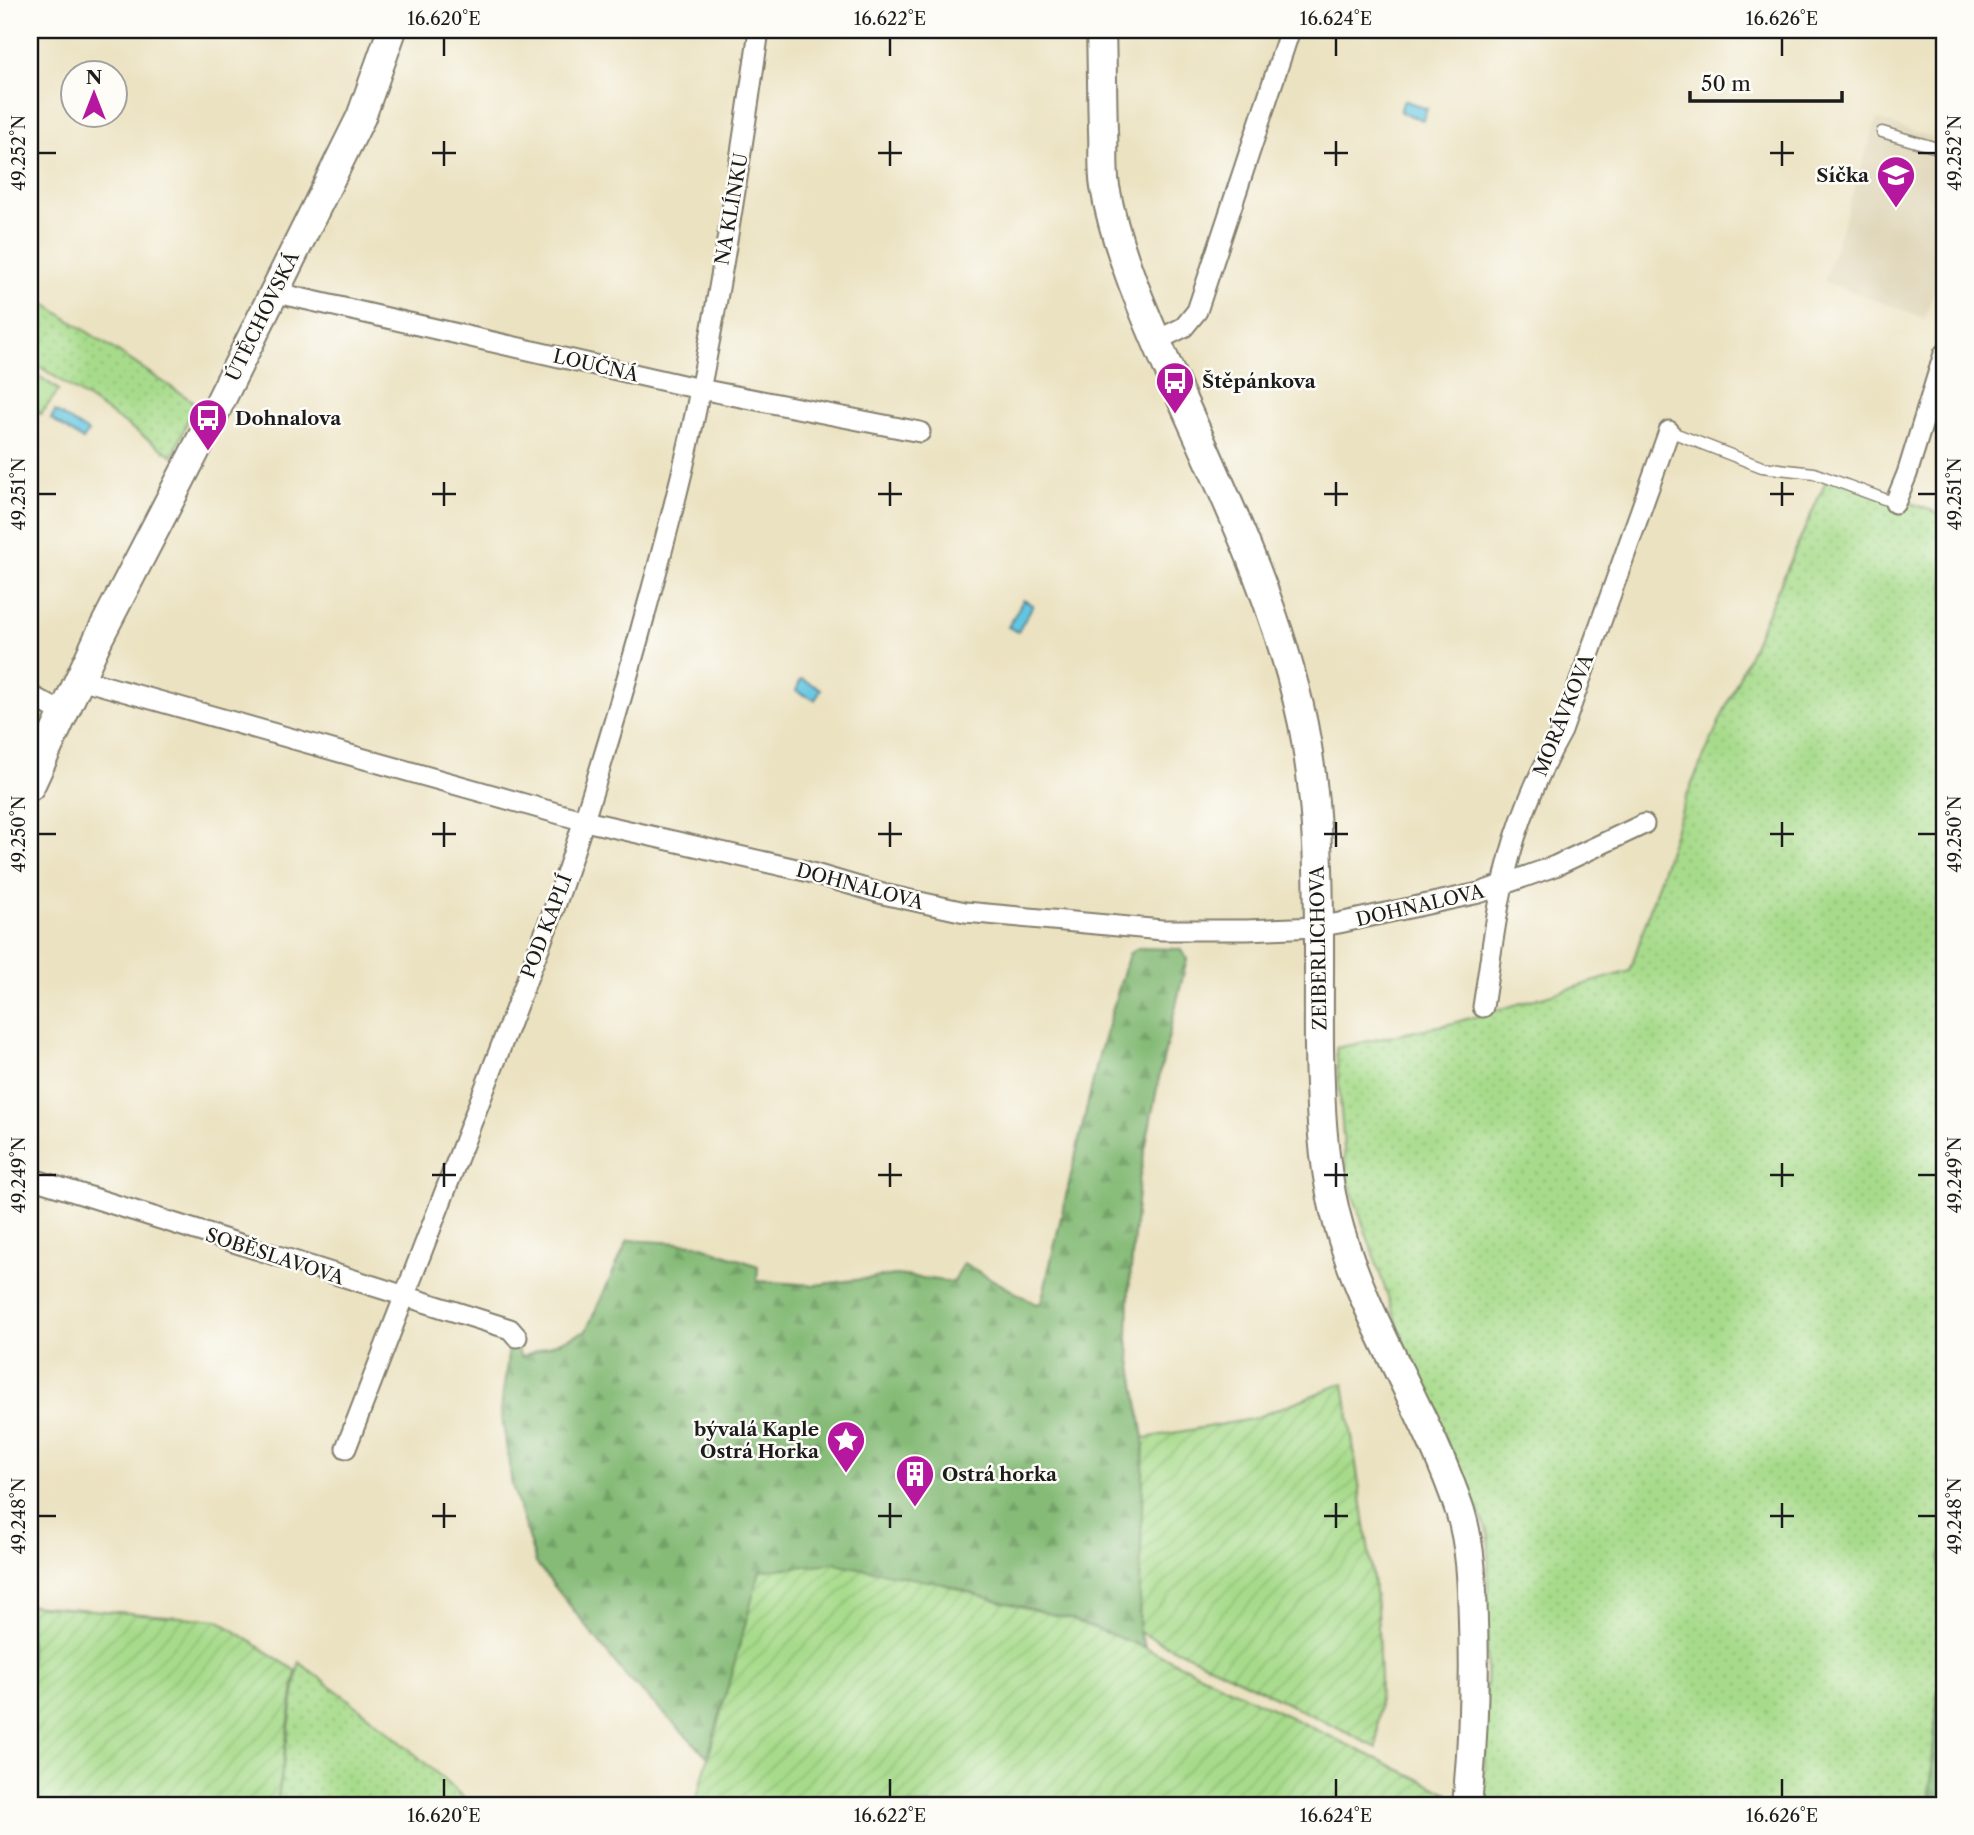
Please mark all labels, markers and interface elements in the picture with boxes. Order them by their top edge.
text: 16.620°E [407,8,481,30]
text: 16.622°E [854,8,926,30]
text: 16.624°E [1300,8,1372,30]
text: 16.626°E [1746,8,1818,30]
north arrow [60,60,130,130]
scale bar [1690,60,1843,104]
text: N [86,66,102,89]
text: 50 m [1701,71,1751,96]
text: 49.252°N [8,115,30,191]
text: 49.252°N [1944,115,1966,191]
street label: NA KLÍNKU [710,151,753,267]
school or university icon: Síčka [1875,154,1917,209]
place label: Síčka [1816,164,1870,187]
street label: ÚTĚCHOVSKÁ [220,246,304,385]
street label: LOUČNÁ [551,344,642,387]
bus stop icon: Štěpánkova [1154,360,1196,415]
place label: Štěpánkova [1202,369,1317,393]
bus stop icon: Dohnalova [187,397,229,452]
place label: Dohnalova [235,407,342,430]
text: 49.251°N [8,457,30,531]
text: 49.251°N [1944,457,1966,531]
street label: MORÁVKOVA [1528,650,1599,780]
text: 49.250°N [8,795,30,873]
text: 49.250°N [1944,795,1966,873]
street label: DOHNALOVA [794,858,927,915]
street label: ZEIBERLICHOVA [1306,864,1331,1031]
street label: POD KAPLÍ [516,871,577,981]
street label: DOHNALOVA [1354,879,1487,931]
text: 49.249°N [8,1136,30,1214]
text: 49.249°N [1944,1136,1966,1214]
street label: SOBĚSLAVOVA [203,1222,348,1290]
place label: bývalá Kaple Ostrá Horka [693,1418,820,1463]
place icon: bývalá Kaple Ostrá Horka [825,1419,867,1474]
building icon: Ostrá horka [894,1453,936,1508]
place label: Ostrá horka [942,1463,1058,1486]
text: 49.248°N [8,1477,30,1555]
text: 49.248°N [1944,1477,1966,1555]
text: 16.620°E [407,1805,481,1827]
text: 16.622°E [854,1805,926,1827]
text: 16.624°E [1300,1805,1372,1827]
text: 16.626°E [1746,1805,1818,1827]

